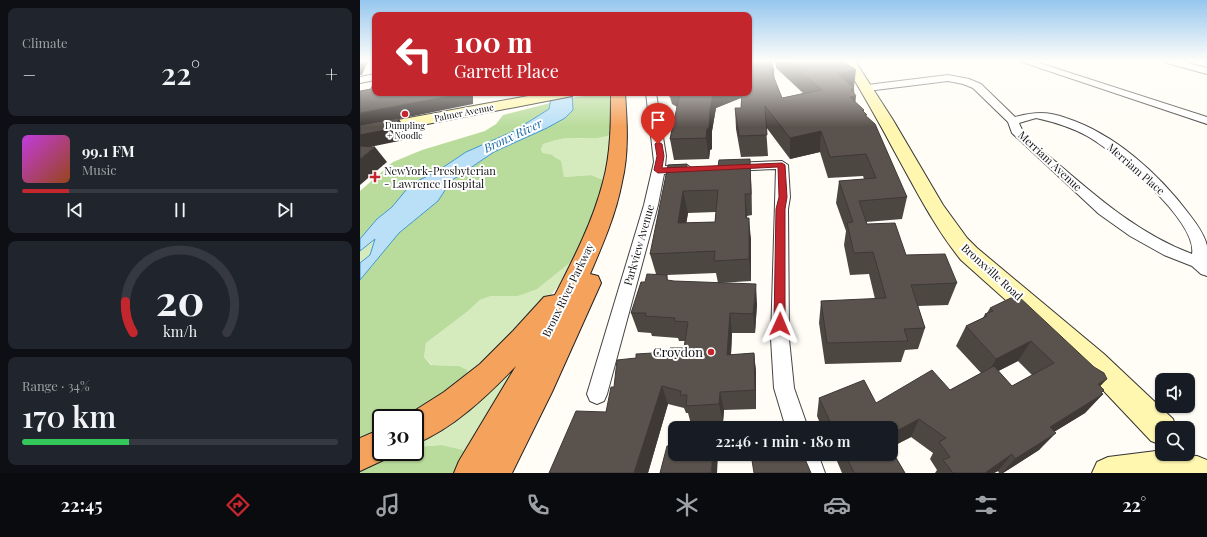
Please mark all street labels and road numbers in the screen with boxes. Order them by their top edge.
street label: Palmer Avenue [433,100,495,124]
street label: Merriam Avenue [1015,127,1086,194]
street label: Merriam Place [1104,139,1169,198]
street label: Parkview Avenue [620,202,657,287]
street label: Bronx River Parkway [538,240,597,339]
street label: Bronxville Road [958,240,1027,304]

